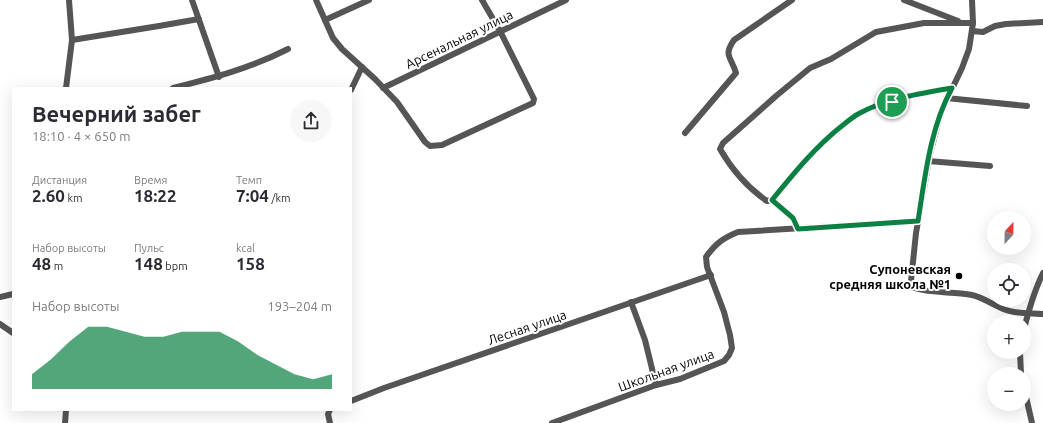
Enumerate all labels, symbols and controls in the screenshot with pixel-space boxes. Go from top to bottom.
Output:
street label: Арсенальная улица [403,7,515,71]
pin [875,85,909,119]
icon: arrive [881,91,903,113]
button: share [290,100,332,142]
text: Вечерний забег [32,101,201,126]
text: 18:10 · 4 × 650 m [32,129,131,143]
text: Дистанция [32,174,87,186]
text: Время [134,174,167,186]
text: Темп [236,174,262,186]
text: 2.60 [32,186,65,205]
text: 18:22 [134,186,177,205]
text: 7:04 [236,186,269,205]
text: km [65,192,83,204]
text: /km [269,192,291,204]
north arrow [987,211,1031,255]
map controls [987,211,1031,411]
text: Набор высоты [32,242,106,254]
text: Пульс [134,242,164,254]
text: kcal [236,242,255,254]
text: 48 [32,254,51,273]
text: 148 [134,254,163,273]
text: 158 [236,254,265,273]
text: m [51,260,63,272]
text: bpm [163,260,188,272]
place label: Супоневская средняя школа №1 [829,262,951,291]
button: locate [987,263,1031,307]
marker: Супоневская средняя школа №1 [954,271,964,281]
text: Набор высоты [32,299,119,313]
text: 193–204 m [267,299,332,313]
street label: Лесная улица [486,307,568,347]
button: + [987,315,1031,359]
street label: Школьная улица [616,346,716,394]
button: − [987,367,1031,411]

